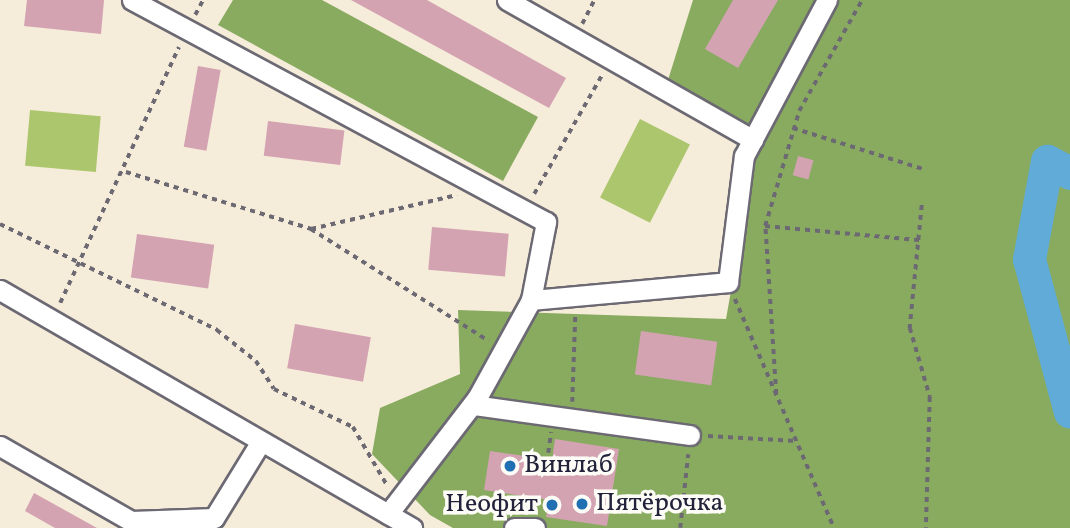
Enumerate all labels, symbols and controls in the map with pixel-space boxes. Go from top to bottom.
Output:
place label: Винлаб [524,450,613,482]
marker: Винлаб [502,458,518,474]
place label: Пятёрочка [596,488,724,520]
place label: Неофит [445,489,538,521]
marker: Пятёрочка [574,496,590,512]
marker: Неофит [544,497,560,513]

